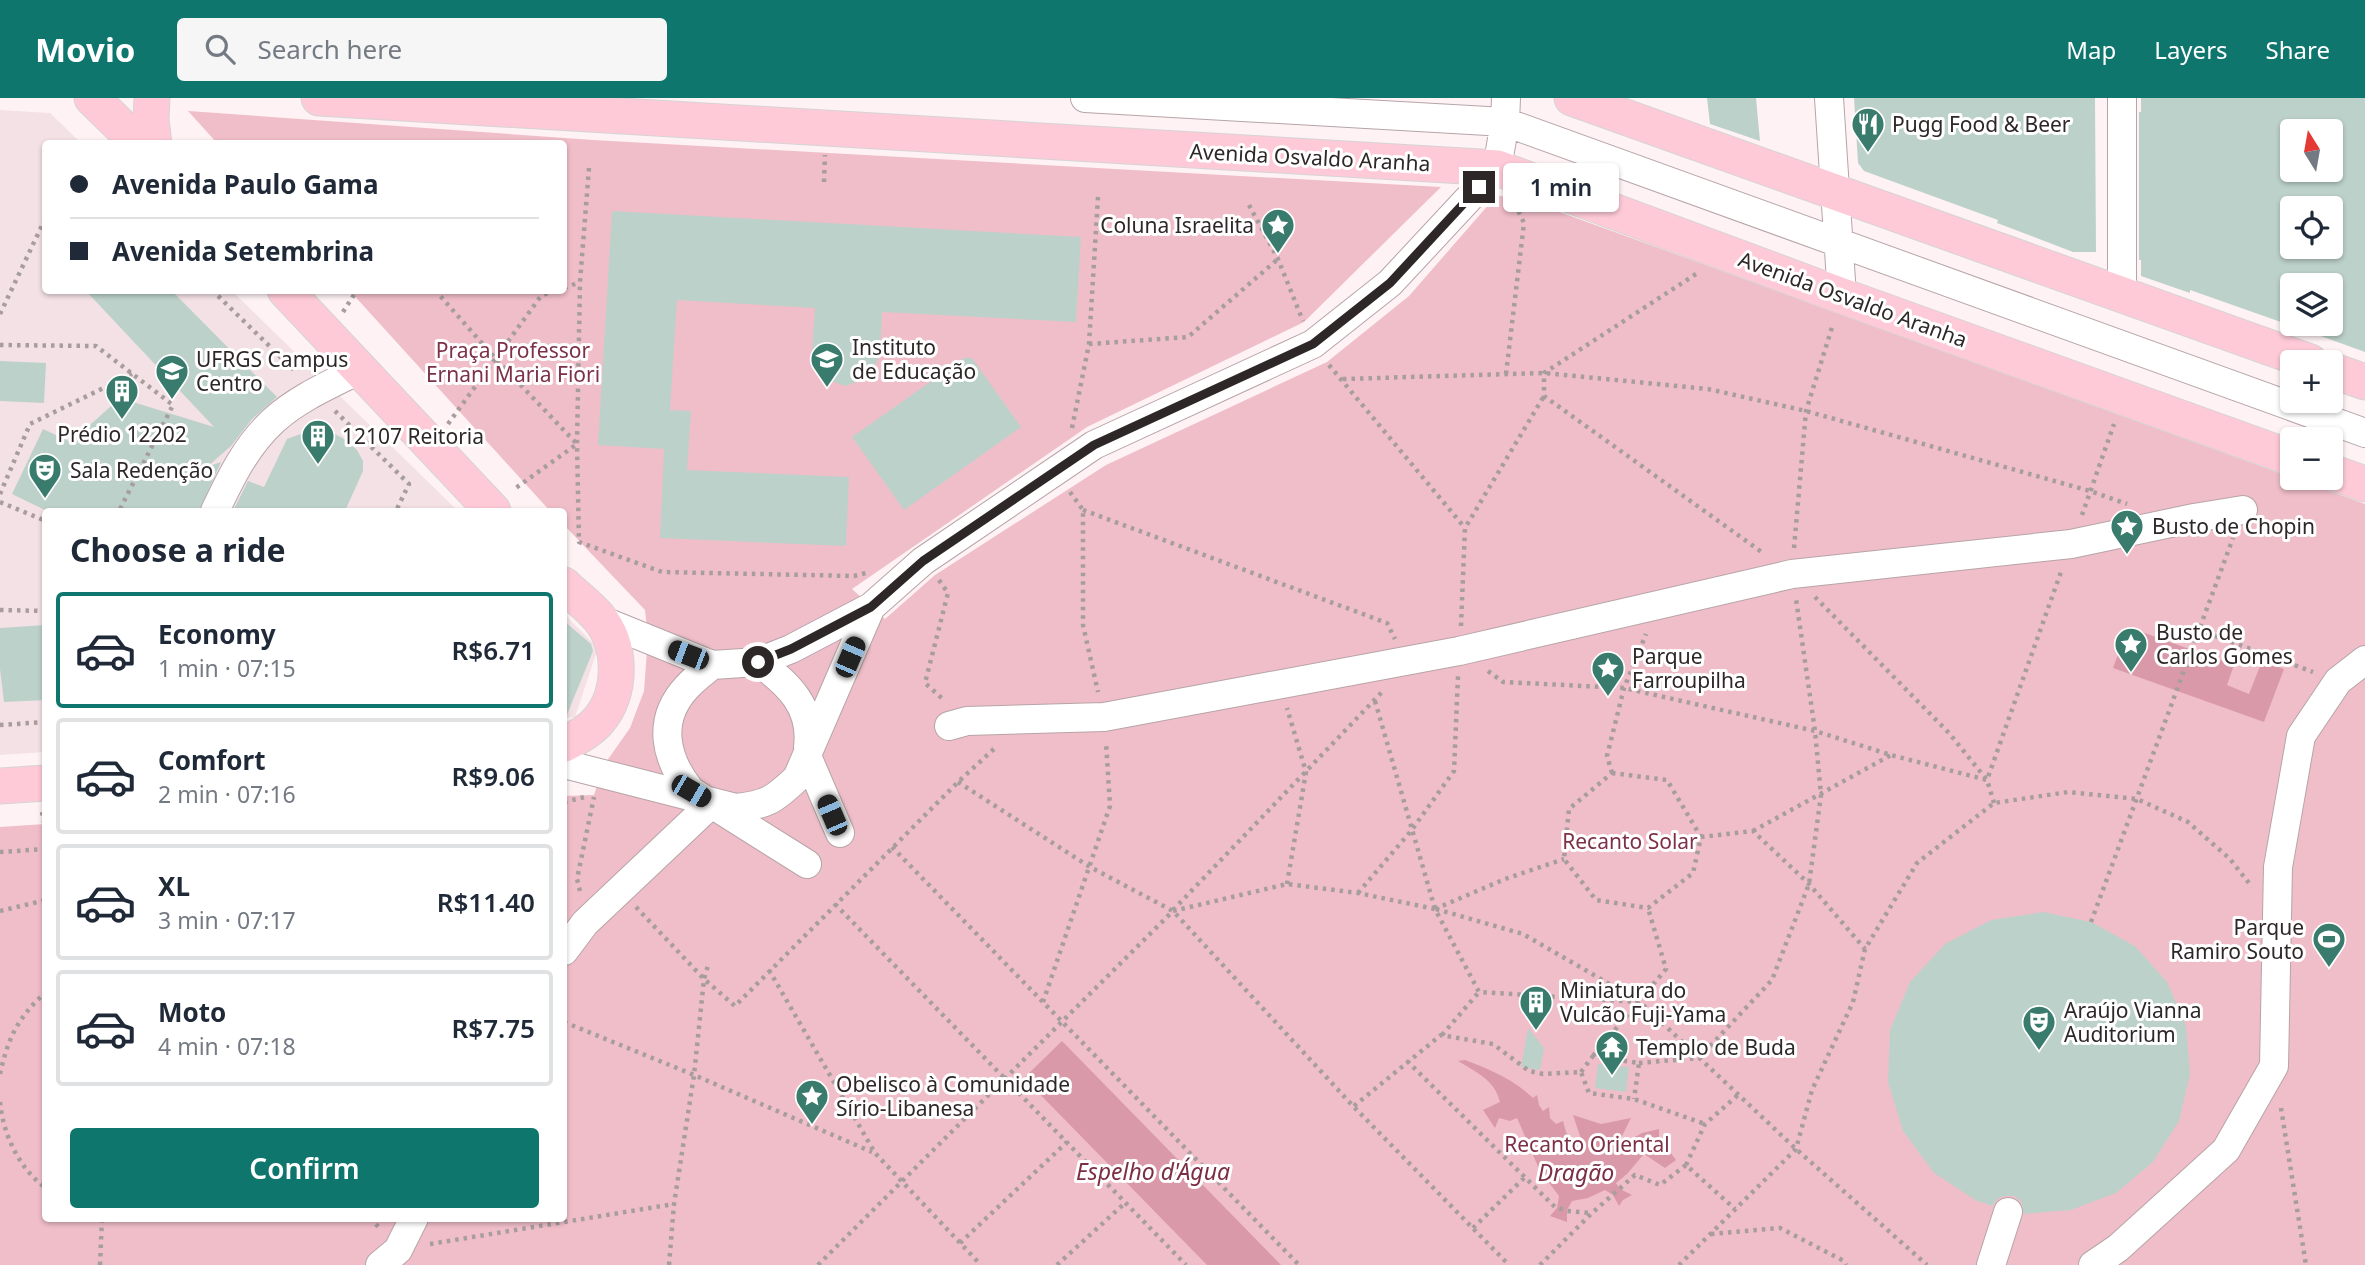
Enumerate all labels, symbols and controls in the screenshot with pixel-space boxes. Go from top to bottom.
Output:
search box [177,18,667,81]
text: Movio [35,27,135,72]
icon: search [201,30,239,68]
text: Search here [257,31,402,67]
text: Map [2066,33,2116,66]
text: Layers [2154,33,2228,66]
text: Share [2266,33,2330,66]
restaurant icon: Pugg Food & Beer [1849,105,1887,154]
place label: Pugg Food & Beer [1892,110,2071,138]
north arrow [2280,119,2343,182]
map controls [2280,119,2343,490]
street label: Avenida Osvaldo Aranha [1189,137,1431,177]
callout: 1 min [1504,162,1619,212]
text: Avenida Paulo Gama [112,166,379,202]
route end [1463,171,1495,203]
text: 1 min [1530,171,1592,203]
button: locate [2280,196,2343,259]
place icon: Coluna Israelita [1259,206,1297,255]
place label: Coluna Israelita [1100,211,1254,239]
text: Avenida Setembrina [112,233,374,269]
street label: Avenida Osvaldo Aranha [1735,245,1971,353]
button: layers [2280,273,2343,336]
place label: Instituto de Educação [852,333,976,385]
park label: Praça Professor Ernani Maria Fiori [426,336,600,388]
school or university icon: Instituto de Educação [808,340,846,389]
place label: UFRGS Campus Centro [196,345,348,397]
button: + [2280,350,2343,413]
school or university icon: UFRGS Campus Centro [153,352,191,401]
building icon: Prédio 12202 [103,372,141,421]
building icon: 12107 Reitoria [299,417,337,466]
place label: Prédio 12202 [57,420,187,448]
place label: 12107 Reitoria [342,422,484,450]
button: − [2280,427,2343,490]
theatre icon: Sala Redenção [26,451,64,500]
place label: Sala Redenção [70,456,213,484]
place icon: Busto de Chopin [2108,507,2146,556]
place label: Busto de Chopin [2152,512,2315,540]
text: Choose a ride [70,528,286,571]
text: Economy [158,616,276,652]
place label: Busto de Carlos Gomes [2156,618,2293,670]
icon: car [74,619,137,682]
place icon: Busto de Carlos Gomes [2112,625,2150,674]
text: R$6.71 [452,632,535,668]
car [833,634,868,680]
car [665,638,712,672]
place label: Parque Farroupilha [1632,642,1746,694]
route start [742,646,774,678]
place icon: Parque Farroupilha [1589,649,1627,698]
text: 1 min · 07:15 [158,652,296,684]
text: Comfort [158,742,266,778]
icon: car [74,745,137,808]
text: R$9.06 [452,758,535,794]
car [668,771,715,811]
text: 2 min · 07:16 [158,778,296,810]
car [815,792,850,838]
park label: Recanto Solar [1562,827,1698,855]
text: XL [158,868,190,904]
icon: car [74,871,137,934]
text: R$11.40 [437,884,535,920]
text: 3 min · 07:17 [158,904,296,936]
place label: Parque Ramiro Souto [2170,913,2304,965]
sports icon: Parque Ramiro Souto [2310,920,2348,969]
place label: Miniatura do Vulcão Fuji-Yama [1560,976,1726,1028]
building icon: Miniatura do Vulcão Fuji-Yama [1517,983,1555,1032]
text: Moto [158,994,226,1030]
place label: Araújo Vianna Auditorium [2064,996,2202,1048]
icon: car [74,997,137,1060]
theatre icon: Araújo Vianna Auditorium [2020,1003,2058,1052]
text: R$7.75 [452,1010,535,1046]
temple icon: Templo de Buda [1593,1028,1631,1077]
text: 4 min · 07:18 [158,1030,296,1062]
place label: Templo de Buda [1636,1033,1796,1061]
place label: Obelisco à Comunidade Sírio-Libanesa [836,1070,1070,1122]
place icon: Obelisco à Comunidade Sírio-Libanesa [793,1077,831,1126]
button: Confirm [70,1128,539,1208]
park label: Recanto Oriental [1504,1130,1670,1158]
water label: Espelho d'Água [1076,1155,1230,1187]
water label: Dragão [1538,1156,1614,1188]

